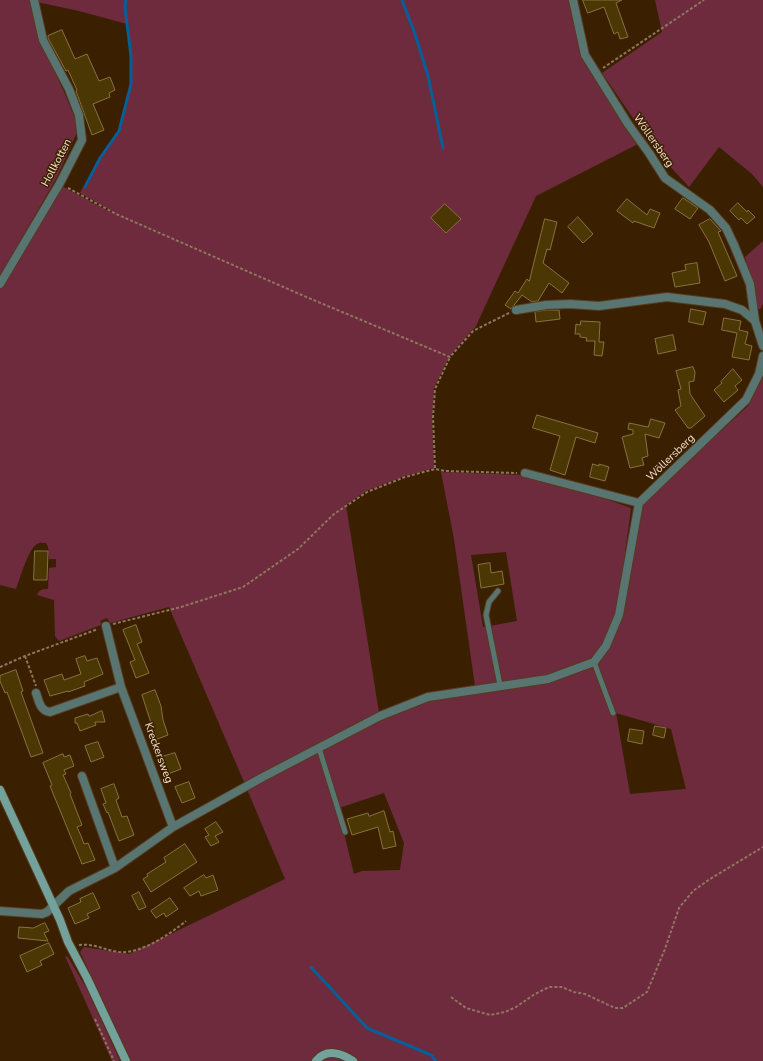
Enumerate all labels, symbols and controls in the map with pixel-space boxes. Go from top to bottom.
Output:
street label: Wöllersberg [630,112,676,170]
street label: Hollkotten [39,137,75,189]
street label: Wöllersberg [644,432,698,484]
street label: Kreckersweg [141,721,175,785]

